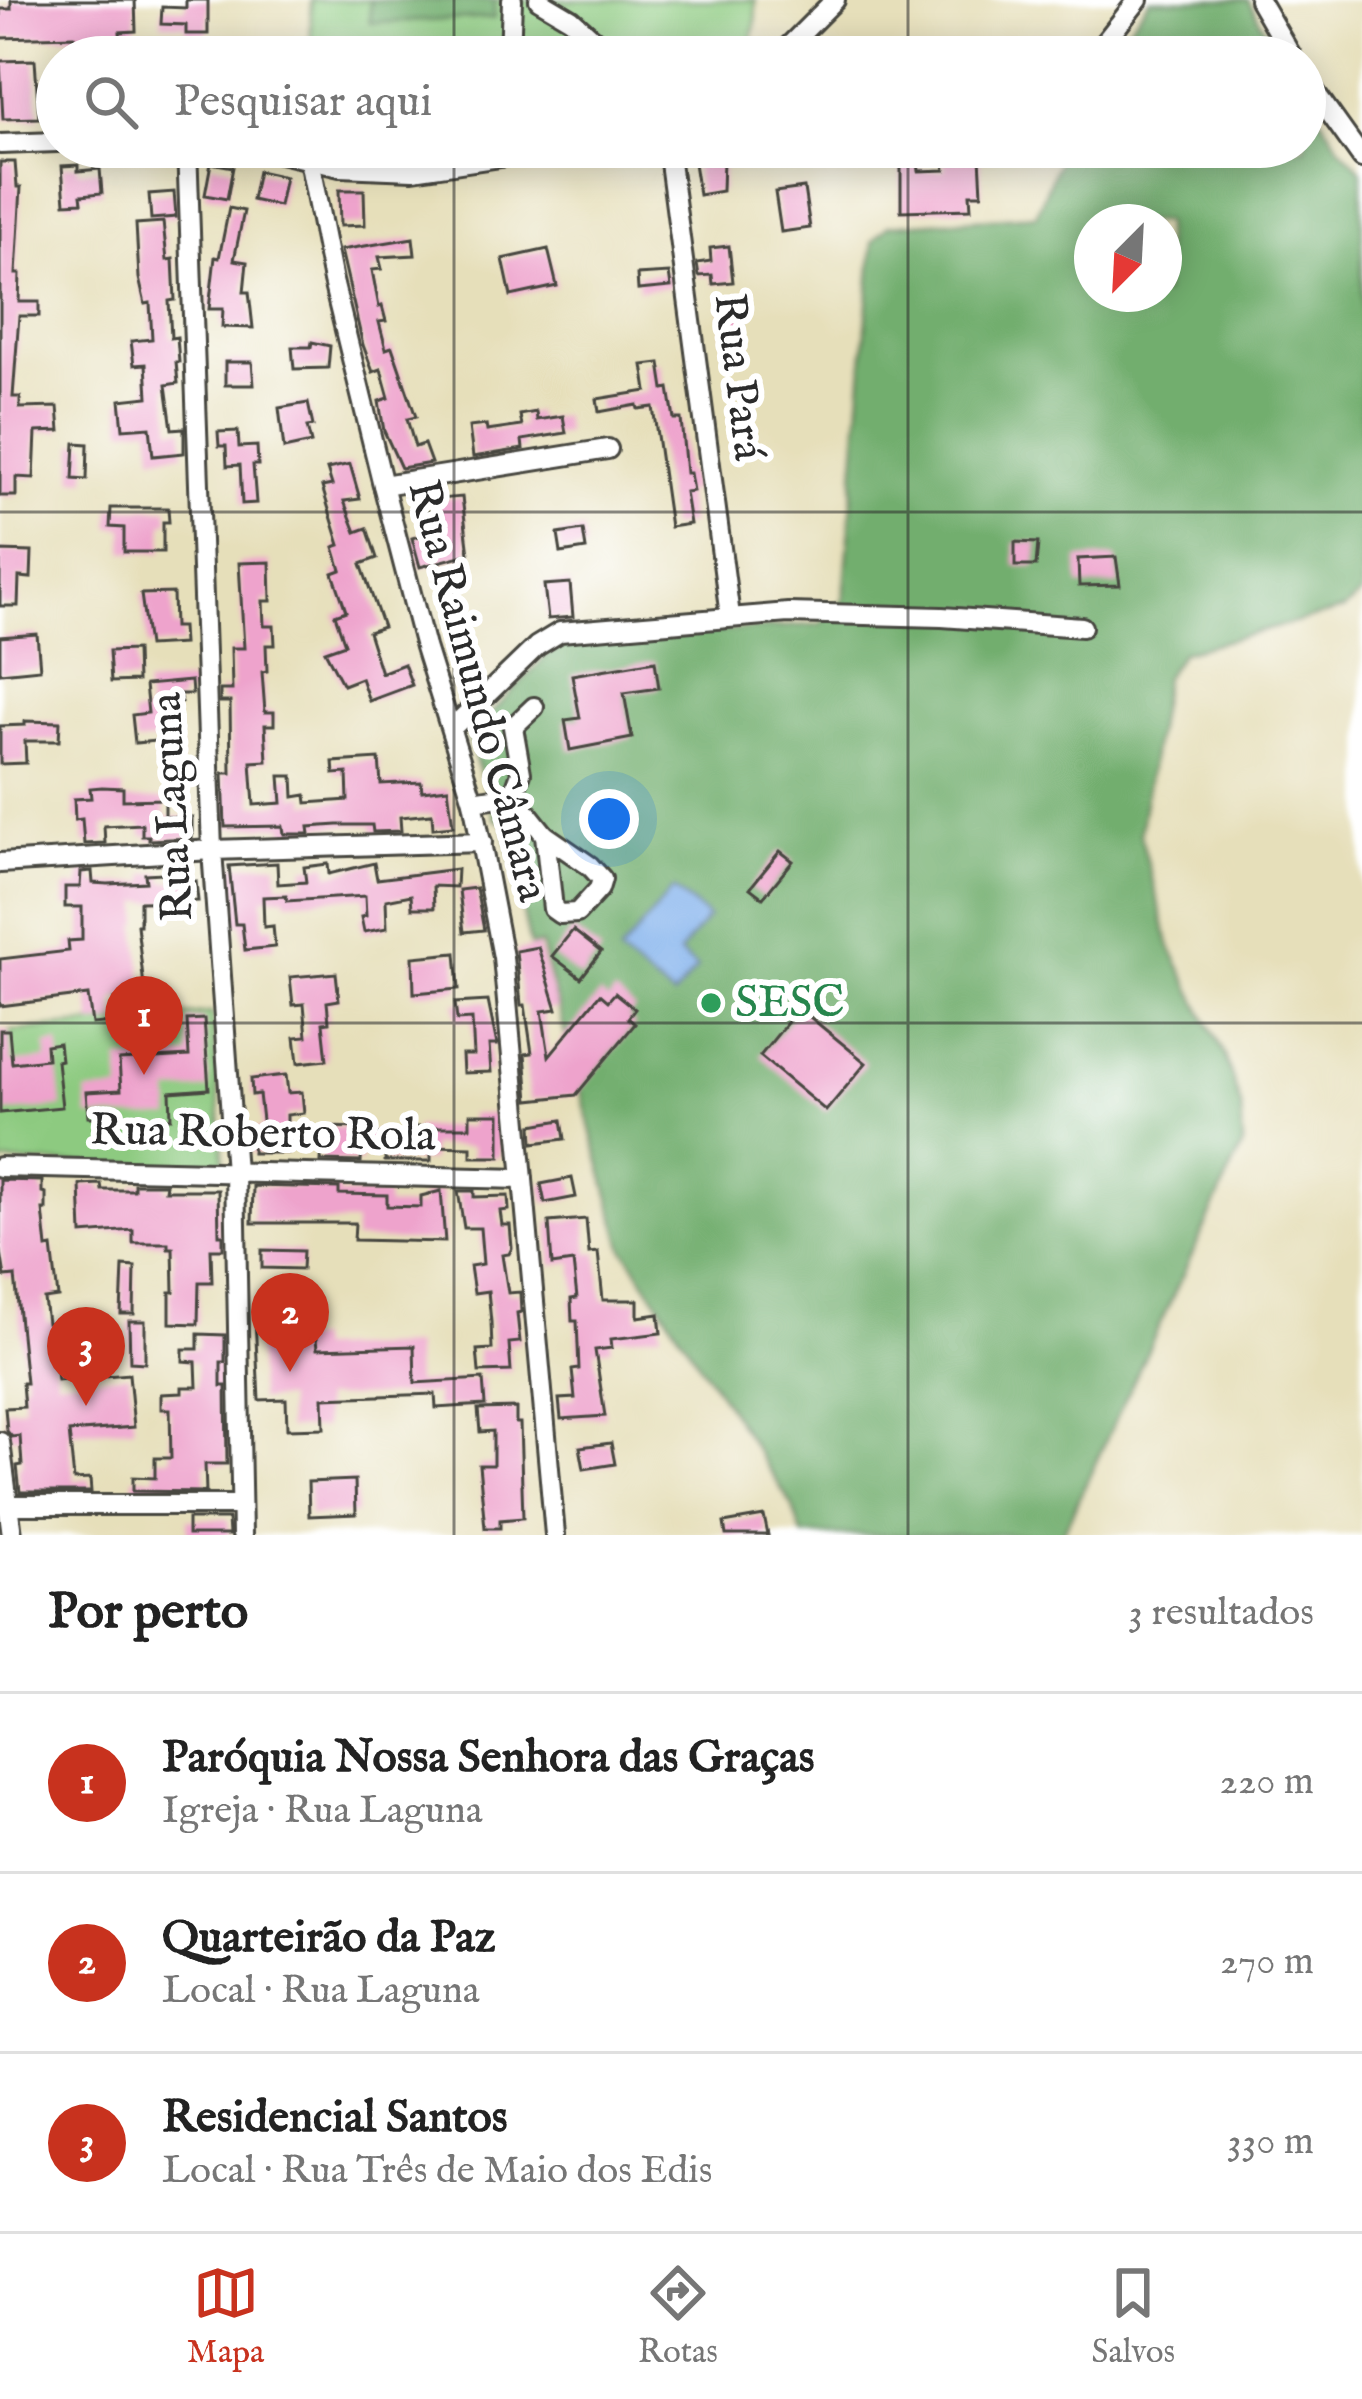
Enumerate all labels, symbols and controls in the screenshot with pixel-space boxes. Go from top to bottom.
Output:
search box [36,36,1326,168]
icon: search [78,69,144,135]
text: Pesquisar aqui [174,74,432,131]
north arrow [1074,204,1182,312]
street label: Rua Pará [699,290,777,464]
street label: Rua Raimundo Câmara [393,474,561,908]
street label: Rua Laguna [139,691,207,923]
your location [579,789,639,849]
place label: SESC [735,975,845,1032]
pin: 1 [105,976,183,1075]
marker: SESC [698,990,724,1016]
street label: Rua Roberto Rola [90,1102,437,1166]
pin: 2 [251,1273,329,1372]
pin: 3 [47,1307,125,1406]
text: Por perto [48,1581,248,1646]
text: 3 resultados [1128,1589,1314,1638]
text: Paróquia Nossa Senhora das Graças [162,1730,814,1787]
text: 1 [80,1758,94,1807]
text: 220 m [1220,1758,1314,1807]
text: Igreja · Rua Laguna [162,1787,483,1836]
text: Quarteirão da Paz [162,1910,496,1967]
text: 2 [78,1938,96,1987]
text: 270 m [1220,1938,1314,1987]
text: Local · Rua Laguna [162,1967,480,2016]
text: Residencial Santos [162,2090,508,2147]
text: 3 [80,2118,94,2167]
text: 330 m [1227,2118,1314,2167]
text: Local · Rua Três de Maio dos Edis [162,2147,712,2196]
tab: Mapa [187,2260,264,2374]
tab: Rotas [638,2260,718,2374]
tab: Salvos [1092,2260,1175,2374]

